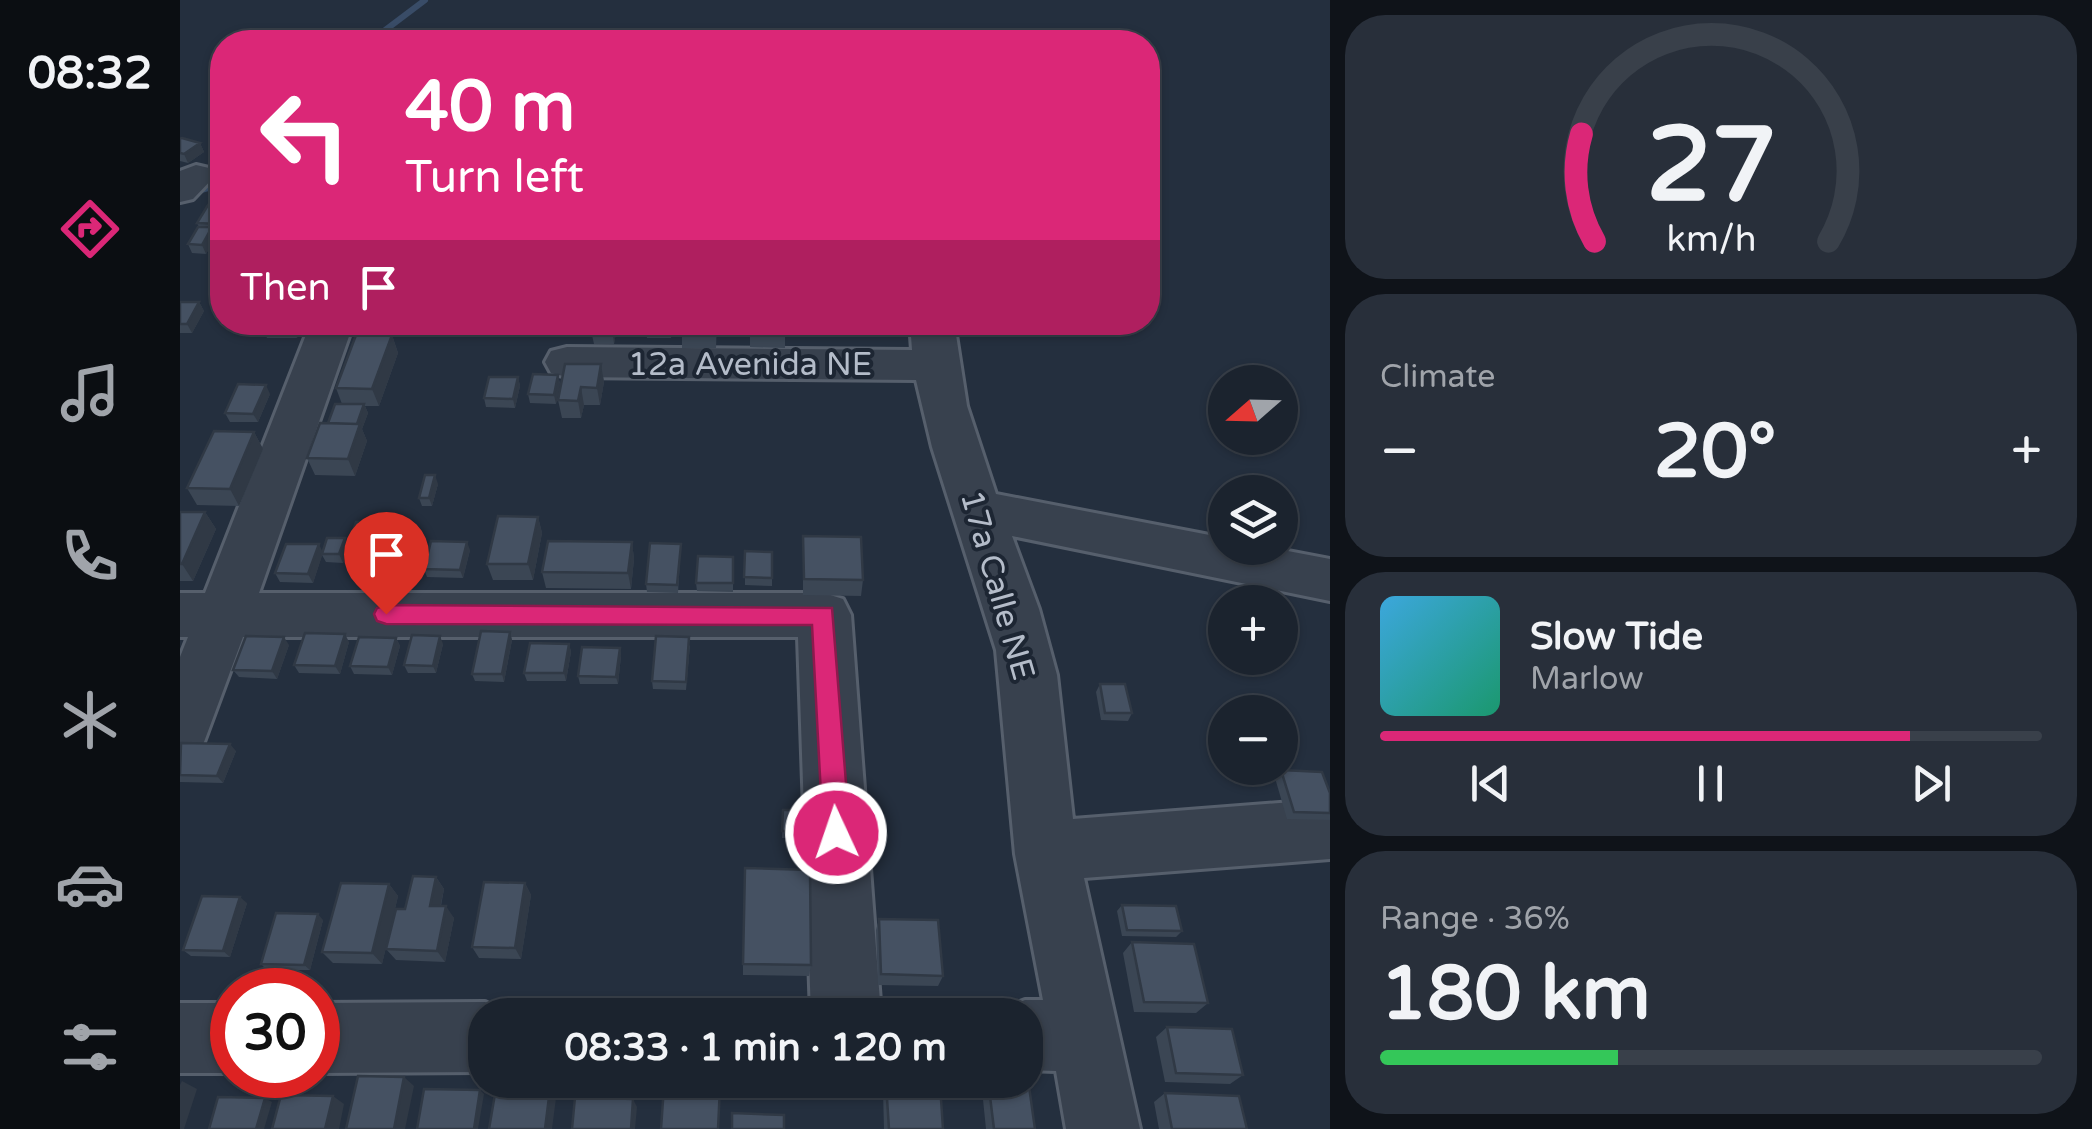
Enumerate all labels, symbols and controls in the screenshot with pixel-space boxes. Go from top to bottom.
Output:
text: 08:32 [28,47,152,101]
text: 40 m [405,66,575,150]
icon: left [240,70,370,200]
text: 27 [1646,104,1776,229]
text: Turn left [405,151,584,205]
icon: directions [55,194,125,264]
text: km/h [1666,218,1756,261]
icon: arrive [351,260,406,315]
text: Then [240,265,331,311]
street label: 12a Avenida NE [628,346,872,384]
icon: music [55,358,125,428]
text: Climate [1380,358,1495,396]
north arrow [1208,365,1298,455]
map controls [1208,365,1298,785]
text: 20° [1654,407,1776,497]
text: − [1380,419,1419,485]
text: + [2011,419,2042,485]
button: layers [1208,475,1298,565]
street label: 17a Calle NE [952,486,1042,684]
pin [344,512,429,615]
icon: phone [55,521,125,591]
icon: arrive [359,527,414,582]
button: + [1208,585,1298,675]
text: Slow Tide [1530,614,1703,660]
text: Marlow [1530,660,1644,698]
icon: climate [55,685,125,755]
button: − [1208,695,1298,785]
icon: previous [1463,756,1518,811]
icon: pause [1683,756,1738,811]
icon: next [1904,756,1959,811]
position arrow [784,781,888,885]
icon: car [55,849,125,919]
text: Range · 36% [1380,900,1570,938]
text: 180 km [1380,949,1651,1039]
speed limit sign: 30 [210,968,340,1098]
icon: filters [55,1012,125,1082]
text: 08:33 · 1 min · 120 m [564,1025,947,1071]

